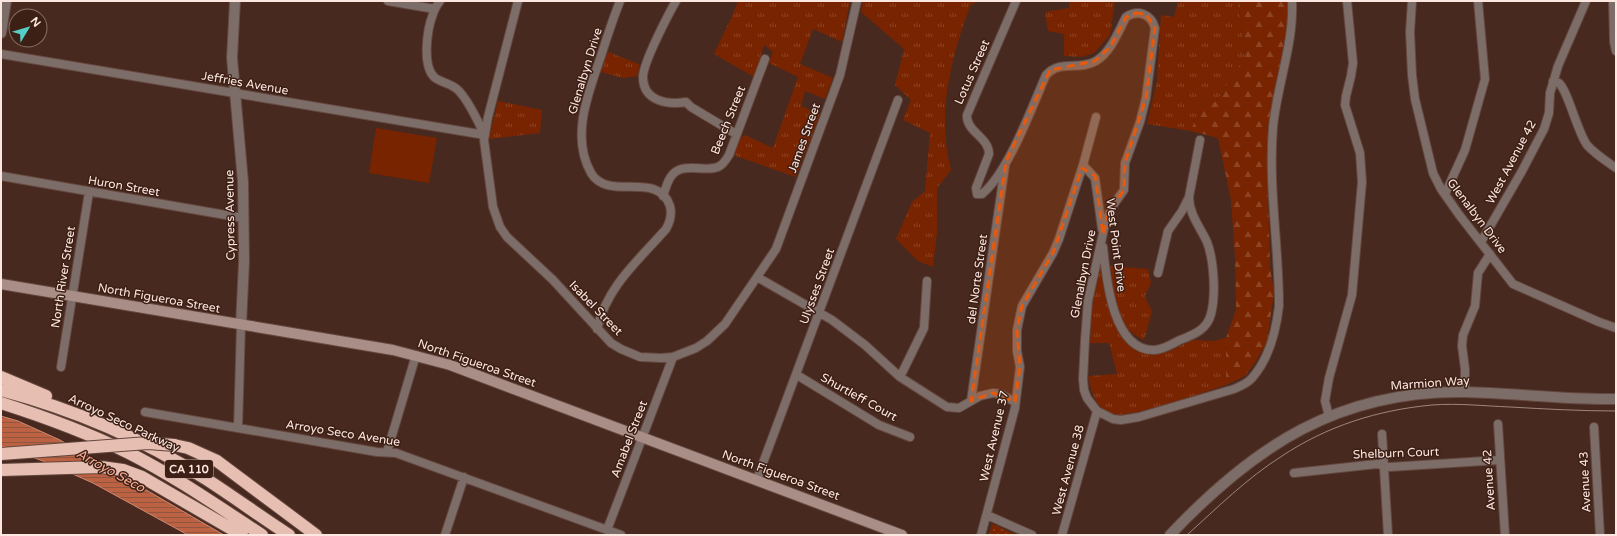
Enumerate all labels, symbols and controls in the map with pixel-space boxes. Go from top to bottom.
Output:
north arrow [8,8,48,48]
text: N [28,15,43,30]
street label: Glenalbyn Drive [565,26,605,116]
street label: Lotus Street [952,37,993,106]
street label: Jeffries Avenue [201,68,290,98]
street label: Beech Street [708,83,748,156]
street label: James Street [785,101,823,175]
street label: West Avenue 42 [1483,118,1539,206]
street label: Cypress Avenue [222,169,238,260]
street label: Huron Street [87,173,161,199]
street label: Glenalbyn Drive [1444,176,1510,256]
street label: West Point Drive [1103,197,1129,293]
street label: North River Street [48,225,78,329]
street label: Glenalbyn Drive [1068,228,1098,319]
street label: del Norte Street [964,233,990,325]
street label: Ulysses Street [797,246,837,326]
street label: Isabel Street [566,278,626,339]
street label: North Figueroa Street [97,280,222,316]
street label: North Figueroa Street [416,336,538,390]
street label: Shurtleff Court [818,370,900,424]
street label: Marmion Way [1390,373,1471,393]
street label: West Avenue 37 [977,389,1011,483]
street label: Arroyo Seco Parkway [66,391,182,455]
street label: Amabel Street [608,398,650,480]
street label: Arroyo Seco Avenue [285,417,401,449]
street label: West Avenue 38 [1049,423,1087,517]
street label: Shelburn Court [1353,444,1440,462]
water label: Arroyo Seco [74,446,148,497]
street label: North Figueroa Street [720,447,842,503]
street label: Avenue 42 [1480,449,1498,511]
street label: Avenue 43 [1576,451,1594,513]
road number: CA 110 [165,460,213,478]

